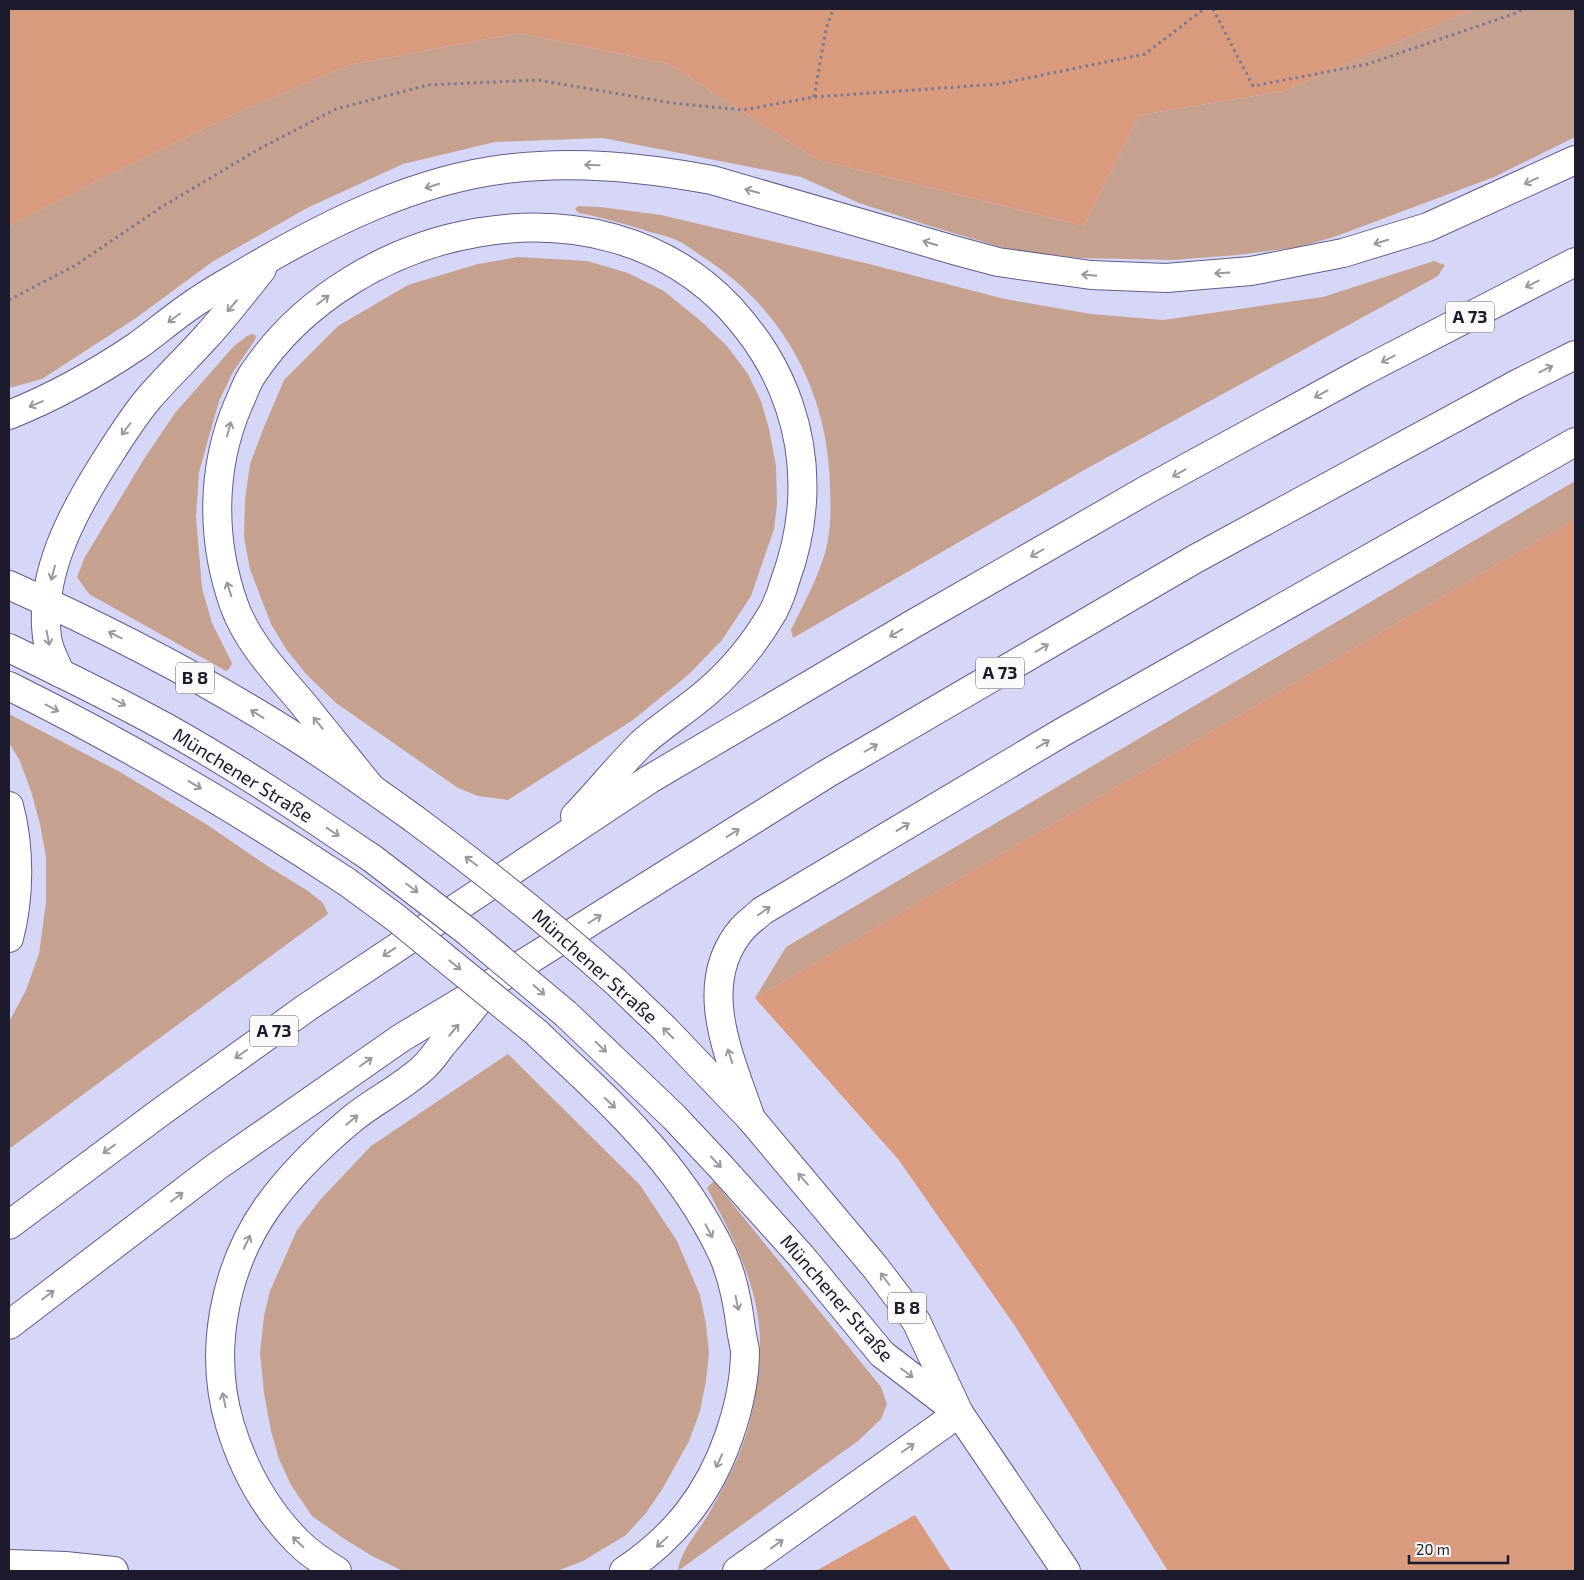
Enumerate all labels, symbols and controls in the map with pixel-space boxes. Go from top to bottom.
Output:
one-way arrow [585,160,601,170]
one-way arrow [1524,177,1539,186]
one-way arrow [424,181,440,191]
one-way arrow [745,186,761,196]
one-way arrow [1373,237,1389,247]
one-way arrow [922,238,938,248]
one-way arrow [1214,269,1230,278]
one-way arrow [1081,270,1097,279]
one-way arrow [1525,280,1540,289]
one-way arrow [316,295,330,305]
one-way arrow [226,299,238,312]
road number: A 73 [1446,302,1494,332]
one-way arrow [167,313,181,323]
one-way arrow [1380,354,1395,364]
one-way arrow [1538,364,1553,373]
one-way arrow [1315,390,1329,400]
one-way arrow [29,399,44,409]
one-way arrow [225,421,235,437]
one-way arrow [121,422,131,436]
one-way arrow [1172,468,1186,478]
one-way arrow [1031,548,1045,558]
one-way arrow [48,564,57,580]
one-way arrow [224,581,234,597]
one-way arrow [44,629,54,645]
one-way arrow [890,629,904,639]
one-way arrow [108,630,123,639]
one-way arrow [1034,643,1048,653]
road number: A 73 [976,658,1024,688]
road number: B 8 [176,662,214,694]
one-way arrow [111,698,126,708]
one-way arrow [44,704,59,713]
one-way arrow [250,708,264,718]
one-way arrow [313,717,324,730]
street label: Münchener Straße [169,722,317,827]
one-way arrow [1035,738,1049,748]
one-way arrow [863,742,878,752]
one-way arrow [187,781,202,791]
one-way arrow [896,821,910,831]
one-way arrow [326,826,340,837]
one-way arrow [725,828,739,838]
one-way arrow [465,856,478,867]
one-way arrow [405,883,419,893]
street label: Münchener Straße [528,903,663,1028]
one-way arrow [757,906,771,916]
one-way arrow [588,914,602,924]
one-way arrow [383,947,397,957]
one-way arrow [448,960,461,971]
one-way arrow [532,985,545,996]
road number: A 73 [250,1016,298,1046]
one-way arrow [448,1024,460,1037]
one-way arrow [662,1027,675,1039]
one-way arrow [595,1041,608,1053]
one-way arrow [724,1048,734,1064]
one-way arrow [234,1049,248,1059]
one-way arrow [359,1057,373,1067]
one-way arrow [603,1097,616,1109]
one-way arrow [346,1114,359,1125]
one-way arrow [102,1144,116,1154]
one-way arrow [710,1156,722,1168]
one-way arrow [797,1173,808,1186]
one-way arrow [170,1192,184,1202]
one-way arrow [704,1223,714,1238]
street label: Münchener Straße [776,1230,899,1366]
one-way arrow [243,1235,253,1250]
one-way arrow [880,1272,890,1286]
one-way arrow [41,1290,54,1301]
road number: B 8 [888,1292,926,1324]
one-way arrow [733,1294,742,1310]
one-way arrow [900,1368,914,1378]
one-way arrow [219,1392,228,1408]
one-way arrow [901,1443,915,1453]
one-way arrow [714,1453,723,1468]
scale bar [1409,1532,1508,1564]
one-way arrow [292,1536,305,1548]
one-way arrow [656,1536,669,1548]
one-way arrow [770,1539,784,1549]
text: 20 m [1416,1540,1450,1558]

